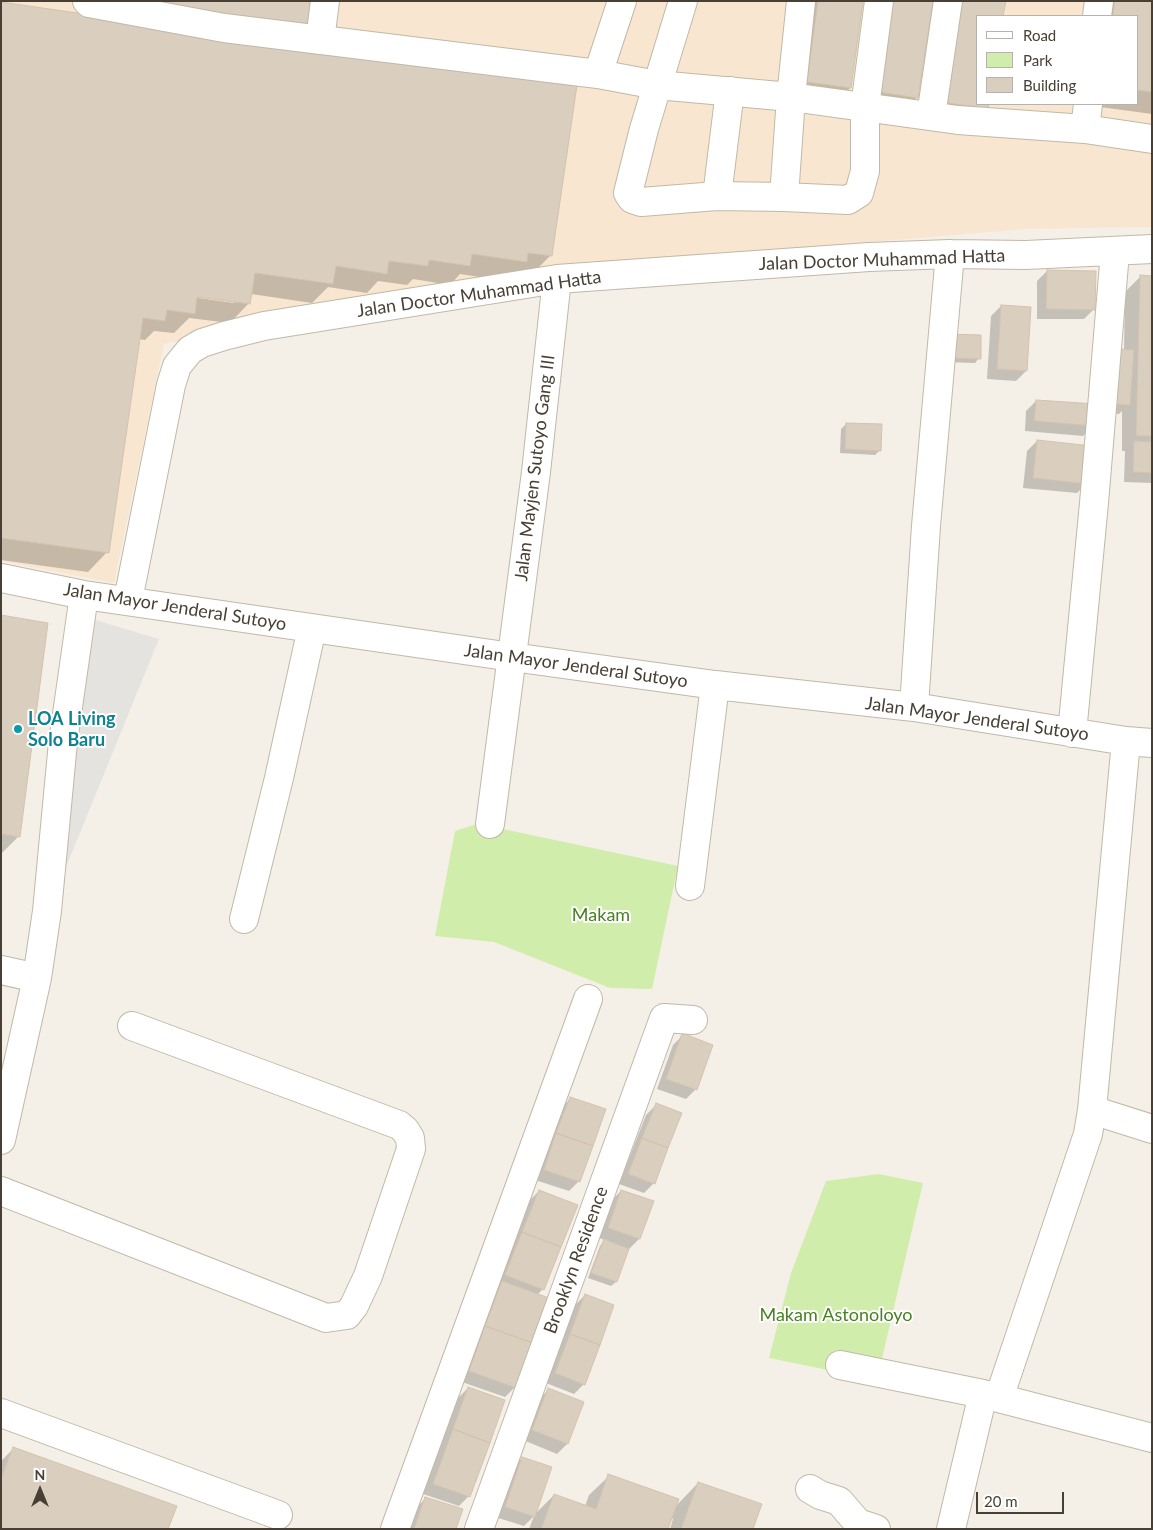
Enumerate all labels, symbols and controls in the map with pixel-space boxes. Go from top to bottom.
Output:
legend [976,15,1138,105]
text: Road [1023,26,1056,44]
text: Park [1023,51,1052,69]
text: Building [1023,76,1076,94]
street label: Jalan Doctor Muhammad Hatta [758,245,1006,275]
street label: Jalan Doctor Muhammad Hatta [355,266,603,322]
street label: Jalan Mayjen Sutoyo Gang III [510,354,560,582]
street label: Jalan Mayor Jenderal Sutoyo [62,579,288,635]
street label: Jalan Mayor Jenderal Sutoyo [463,640,689,692]
street label: Jalan Mayor Jenderal Sutoyo [864,693,1090,745]
place label: LOA Living Solo Baru [28,708,116,751]
marker: LOA Living Solo Baru [12,723,24,735]
park label: Makam [572,904,630,926]
street label: Brooklyn Residence [539,1183,613,1337]
park label: Makam Astonoloyo [759,1304,913,1326]
north arrow [15,1465,65,1515]
text: N [35,1466,45,1483]
scale bar [978,1482,1066,1514]
text: 20 m [984,1492,1018,1510]

